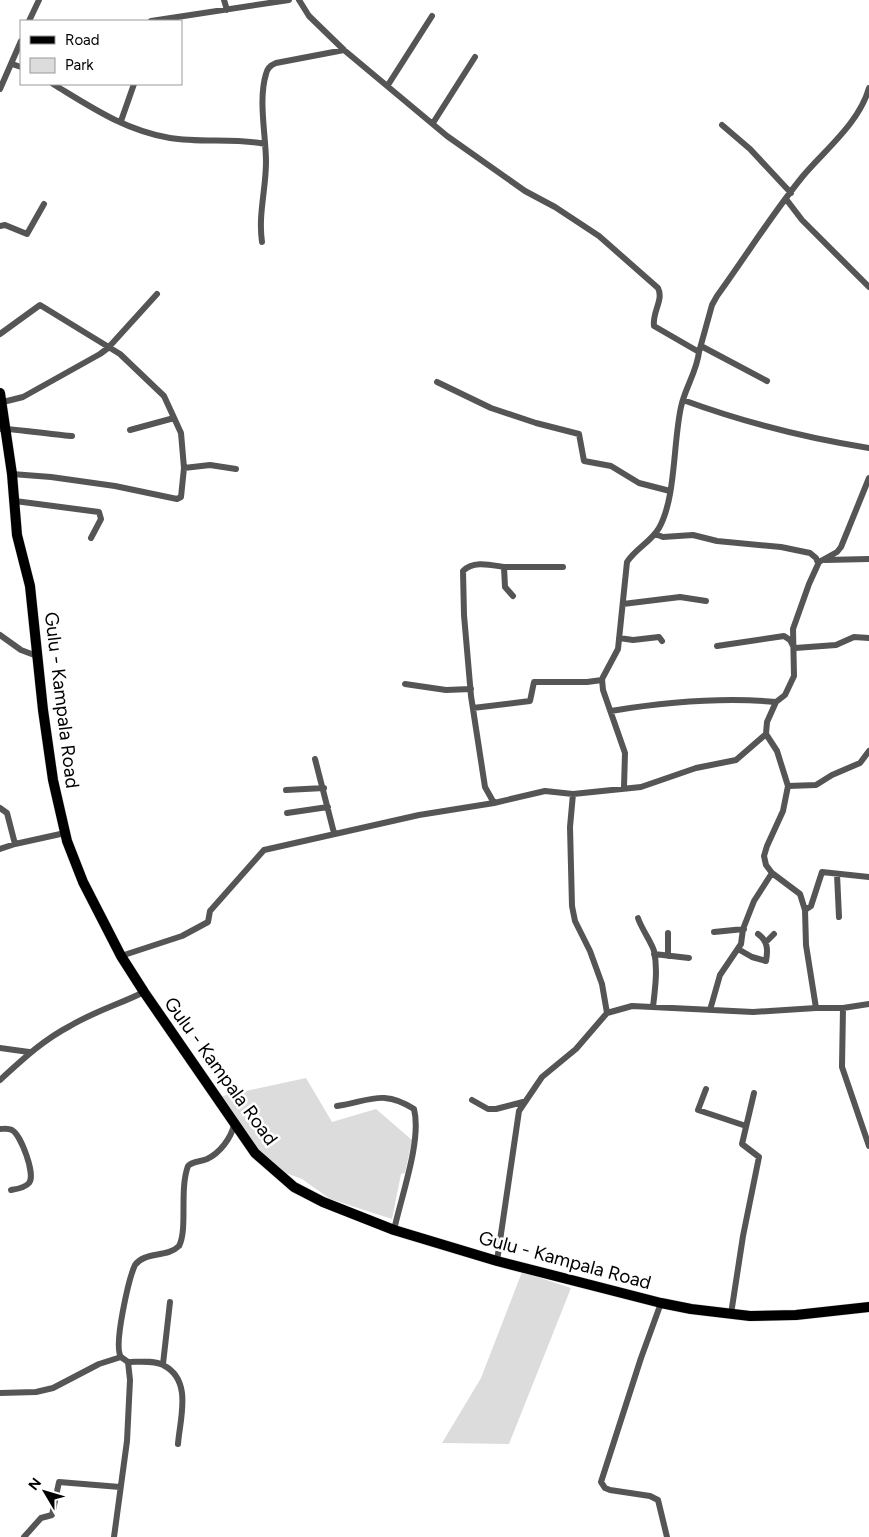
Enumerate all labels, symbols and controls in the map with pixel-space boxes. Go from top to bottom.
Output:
legend [20,20,182,85]
text: Road [65,31,100,49]
text: Park [65,56,94,74]
street label: Gulu - Kampala Road [40,610,84,790]
street label: Gulu - Kampala Road [159,992,283,1150]
street label: Gulu - Kampala Road [476,1226,654,1294]
north arrow [20,1467,70,1517]
text: N [25,1475,45,1494]

